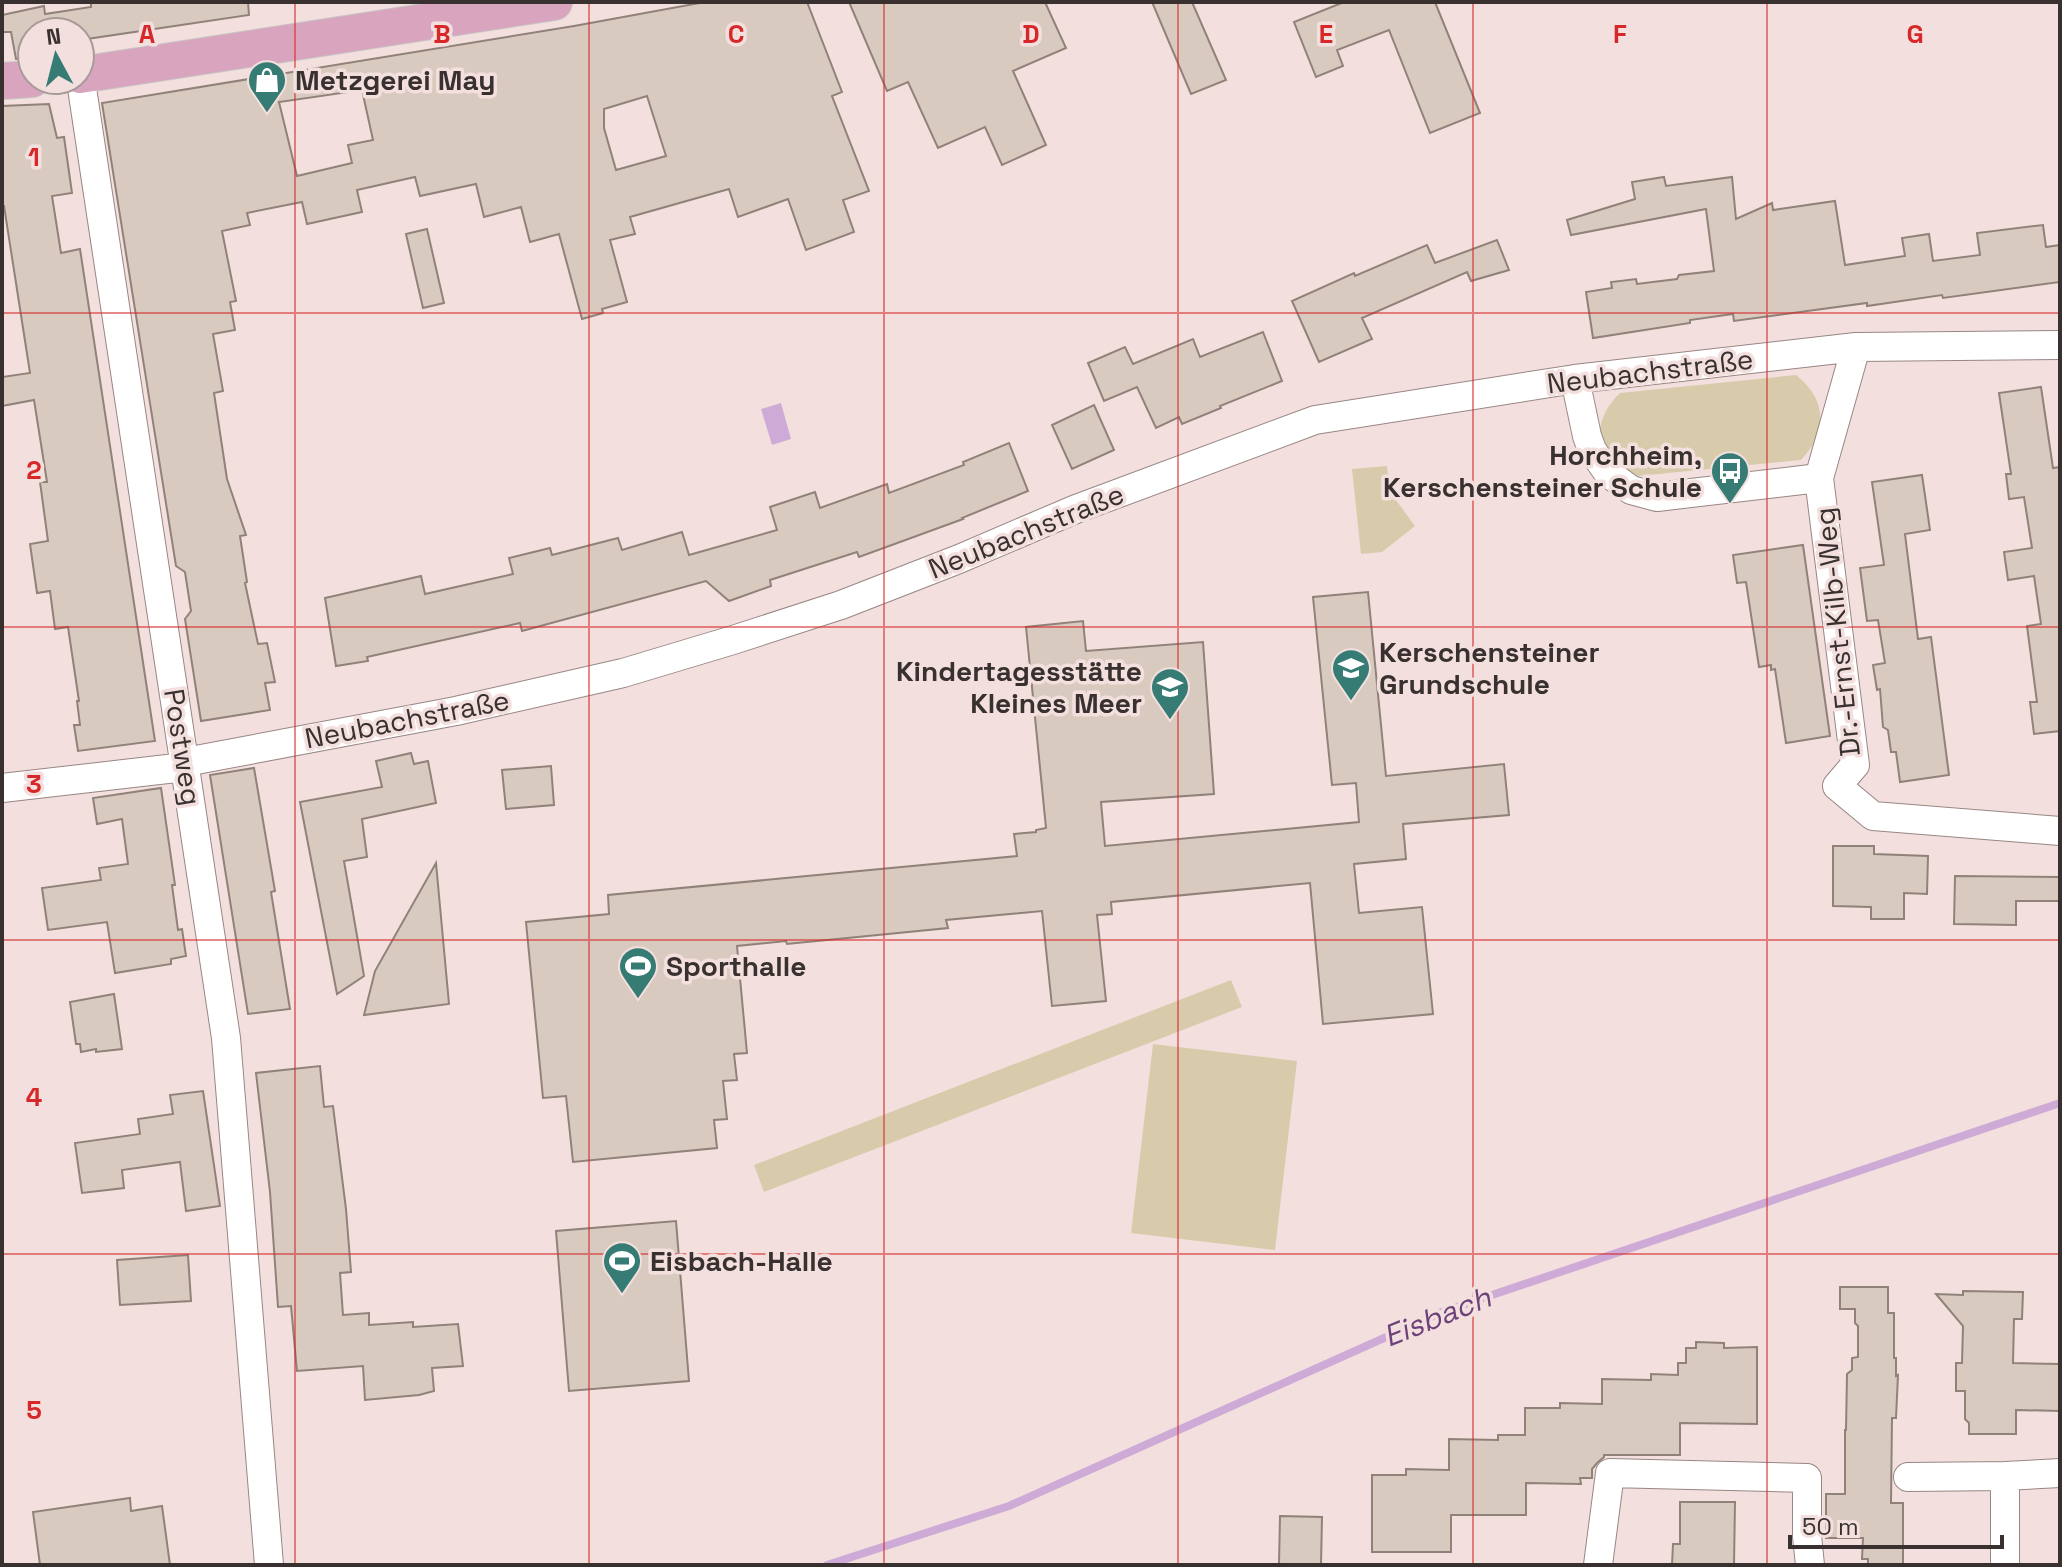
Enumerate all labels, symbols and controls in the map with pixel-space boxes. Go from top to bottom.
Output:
north arrow [16,16,96,96]
text: A [139,17,156,51]
text: B [433,17,451,51]
text: C [728,17,744,51]
text: D [1022,17,1040,51]
text: E [1319,17,1333,51]
text: F [1613,17,1627,51]
text: G [1906,17,1924,51]
text: N [45,21,63,51]
shop icon: Metzgerei May [246,59,288,114]
place label: Metzgerei May [295,62,496,98]
text: 1 [28,140,40,174]
street label: Neubachstraße [1545,340,1755,402]
place label: Horchheim, Kerschensteiner Schule [1383,437,1702,505]
bus stop icon: Horchheim, Kerschensteiner Schule [1709,450,1751,505]
text: 2 [26,453,42,487]
street label: Neubachstraße [923,475,1129,587]
street label: Dr.-Ernst-Kilb-Weg [1806,506,1868,758]
place label: Kerschensteiner Grundschule [1379,634,1600,702]
school or university icon: Kerschensteiner Grundschule [1330,647,1372,702]
place label: Kindertagesstätte Kleines Meer [896,653,1142,721]
school or university icon: Kindertagesstätte Kleines Meer [1149,666,1191,721]
street label: Neubachstraße [302,682,512,756]
street label: Postweg [156,686,210,808]
text: 3 [26,767,42,801]
sports icon: Sporthalle [617,945,659,1000]
place label: Sporthalle [666,948,806,984]
text: 4 [26,1080,42,1114]
sports icon: Eisbach-Halle [601,1240,643,1295]
place label: Eisbach-Halle [650,1243,833,1279]
water label: Eisbach [1377,1277,1497,1356]
text: 5 [26,1393,42,1427]
scale bar [1790,1499,2002,1549]
text: 50 m [1802,1511,1859,1542]

